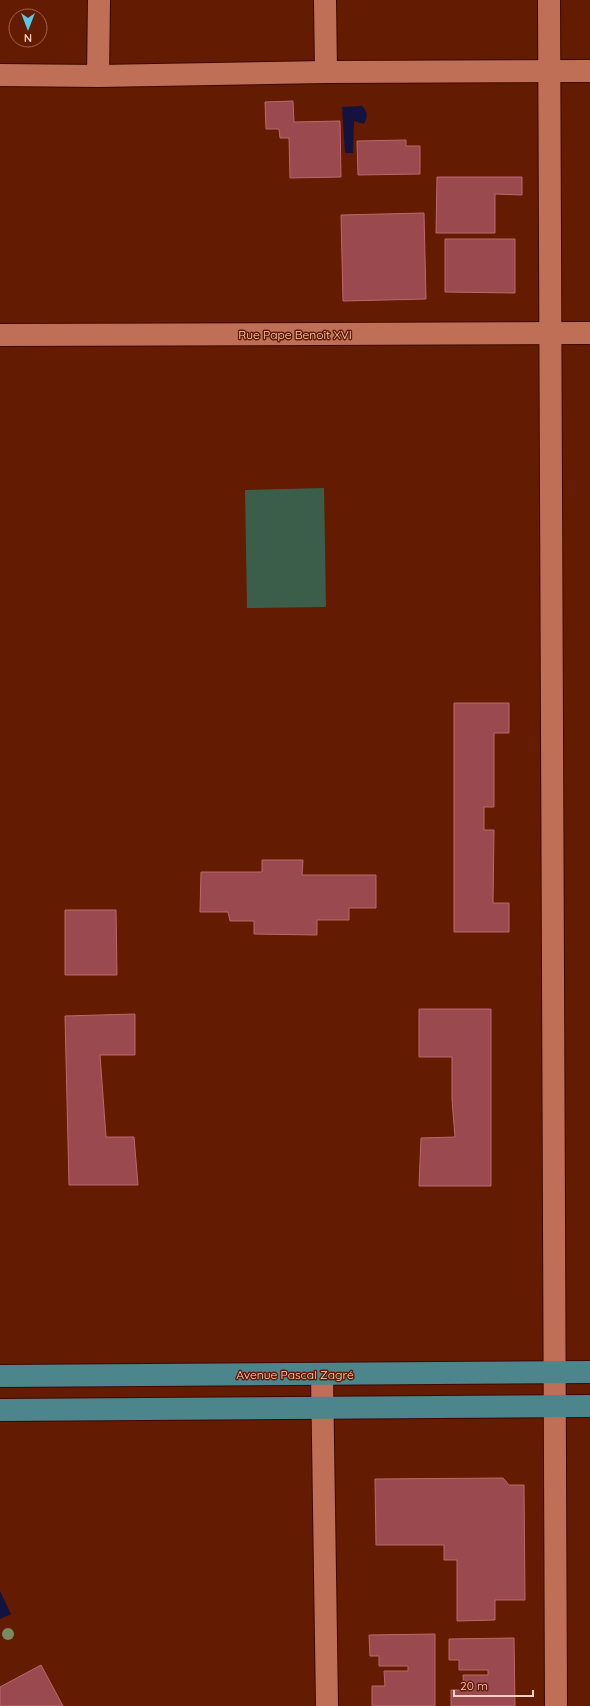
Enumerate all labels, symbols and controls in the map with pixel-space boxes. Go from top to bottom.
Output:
north arrow [8,8,48,48]
text: N [24,31,32,45]
street label: Rue Pape Benoît XVI [238,327,352,342]
street label: Avenue Pascal Zagré [236,1367,354,1382]
scale bar [454,1672,533,1698]
text: 20 m [460,1678,488,1693]

